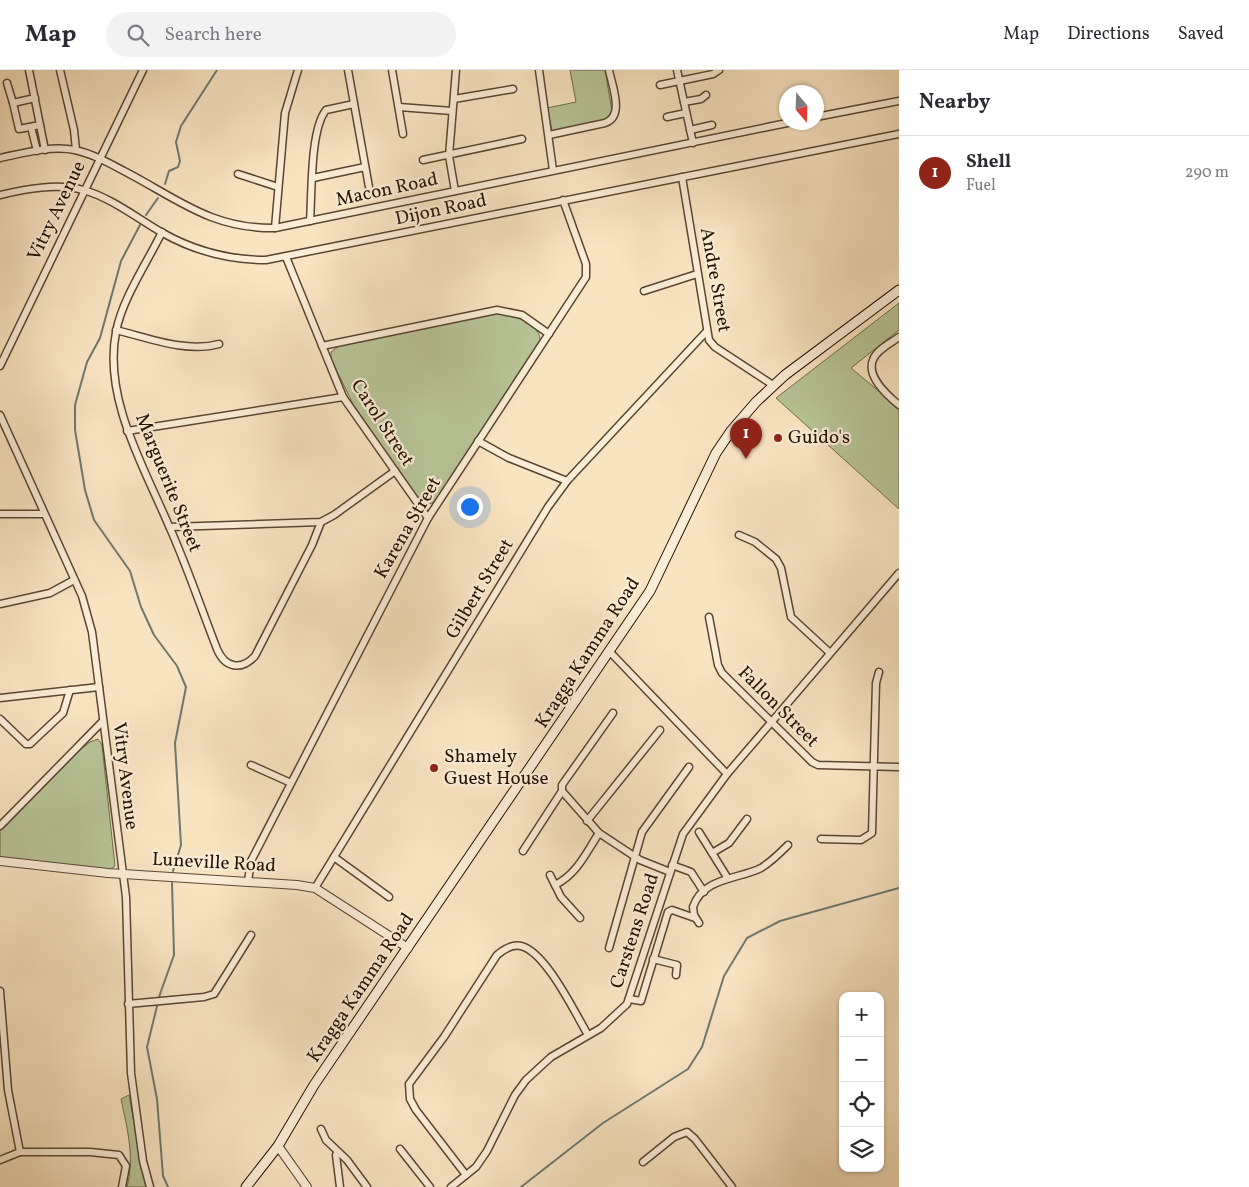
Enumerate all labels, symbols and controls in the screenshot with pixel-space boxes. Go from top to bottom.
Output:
search box [106,12,456,57]
text: Map [25,18,76,52]
icon: search [124,21,152,49]
text: Search here [164,22,262,48]
text: Map [1003,22,1039,47]
text: Directions [1067,22,1150,47]
text: Saved [1178,22,1224,47]
north arrow [779,85,824,130]
text: Nearby [919,88,990,117]
text: Shell [966,149,1011,175]
street label: Vitry Avenue [22,157,92,265]
text: 1 [932,162,938,184]
text: 290 m [1185,162,1229,184]
street label: Macon Road [334,166,440,214]
text: Fuel [966,175,996,197]
street label: Dijon Road [393,188,489,232]
street label: Andre Street [693,226,737,335]
street label: Carol Street [344,374,420,472]
street label: Marguerite Street [128,410,208,556]
pin: 1 [730,418,762,459]
place label: Guido's [788,425,850,451]
marker: Guido's [772,432,784,444]
street label: Karena Street [368,472,448,584]
your location [457,494,483,520]
street label: Gilbert Street [440,534,520,644]
street label: Kragga Kamma Road [529,572,647,734]
street label: Fallon Street [731,660,825,754]
street label: Vitry Avenue [106,721,144,831]
place label: Shamely Guest House [444,744,548,792]
marker: Shamely Guest House [428,762,440,774]
street label: Luneville Road [151,847,277,879]
street label: Carstens Road [604,870,666,992]
street label: Kragga Kamma Road [301,908,421,1068]
map controls [839,992,884,1172]
button: + [839,992,884,1037]
button: − [839,1037,884,1082]
button: locate [839,1082,884,1127]
button: layers [839,1127,884,1172]

